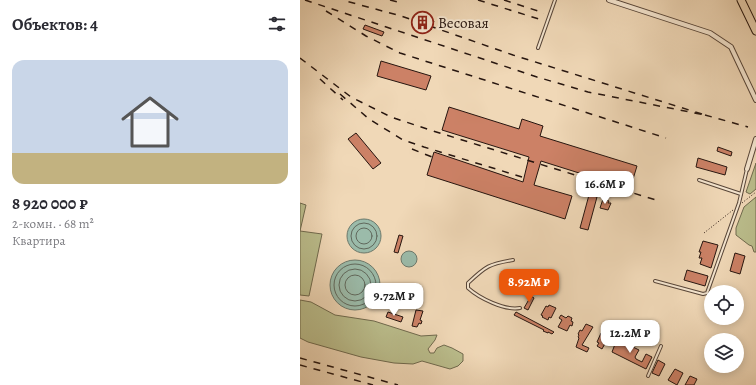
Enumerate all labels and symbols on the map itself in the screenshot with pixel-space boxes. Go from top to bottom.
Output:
building icon: Весовая [410,10,436,36]
place label: Весовая [438,13,489,33]
pin: 16.6M ₽ [568,171,642,205]
pin: 8.92M ₽ [492,269,566,303]
pin: 9.72M ₽ [357,283,431,317]
pin: 12.2M ₽ [593,320,667,354]

